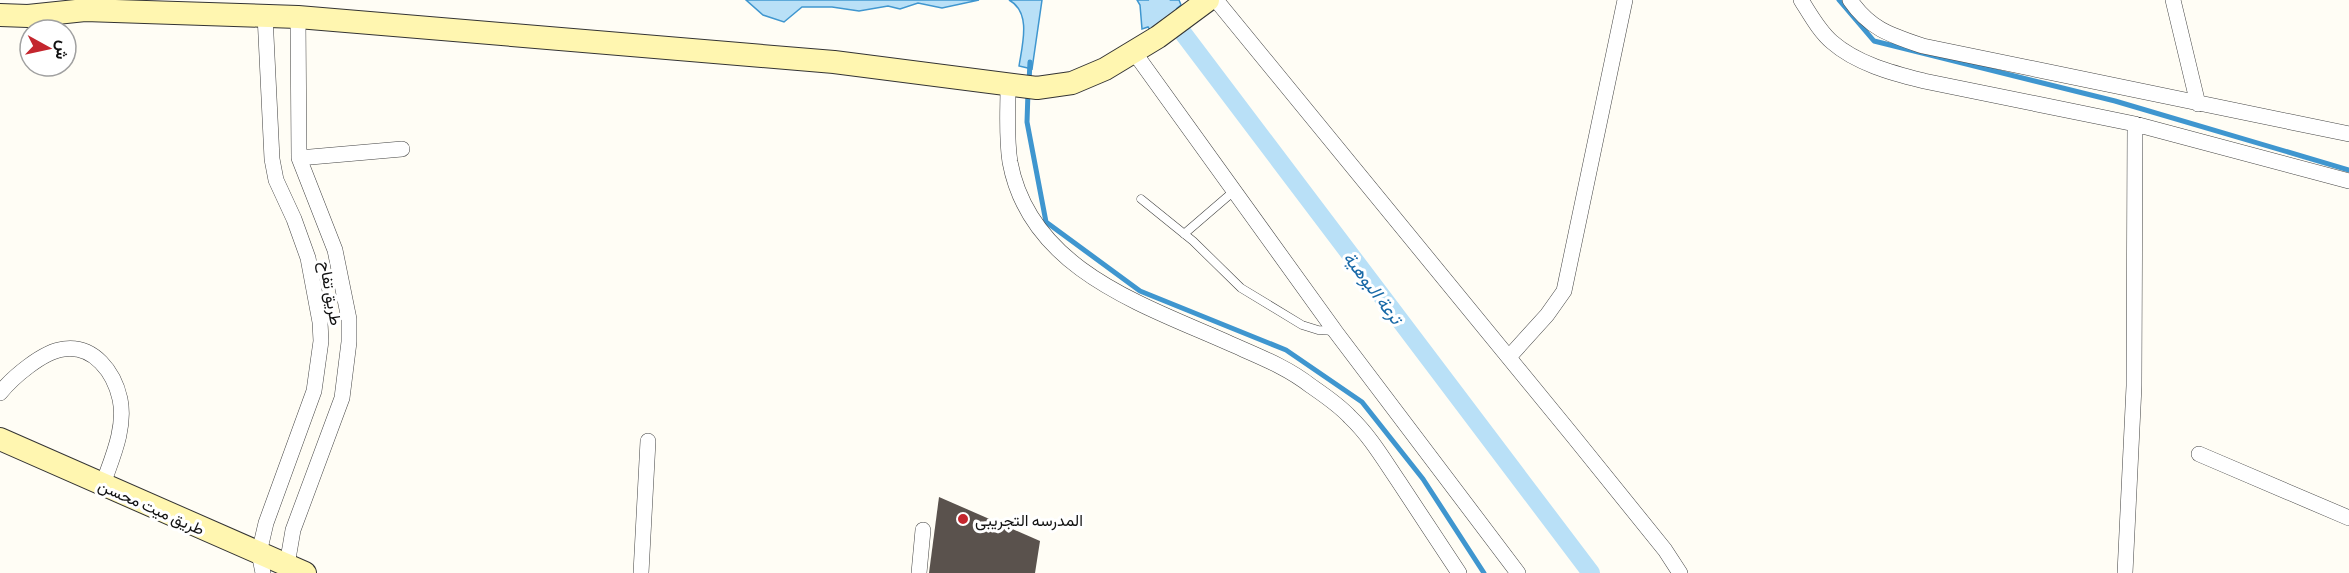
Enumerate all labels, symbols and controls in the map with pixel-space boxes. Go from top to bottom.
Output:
north arrow [18,18,78,78]
text: ش [51,39,77,61]
water label: ترعة البوهية [1338,245,1412,331]
street label: طريق تفاح [314,259,349,327]
street label: طريق ميت محسن [95,472,209,540]
place label: المدرسه التجريبى [975,507,1083,531]
marker: المدرسه التجريبى [956,512,970,526]

